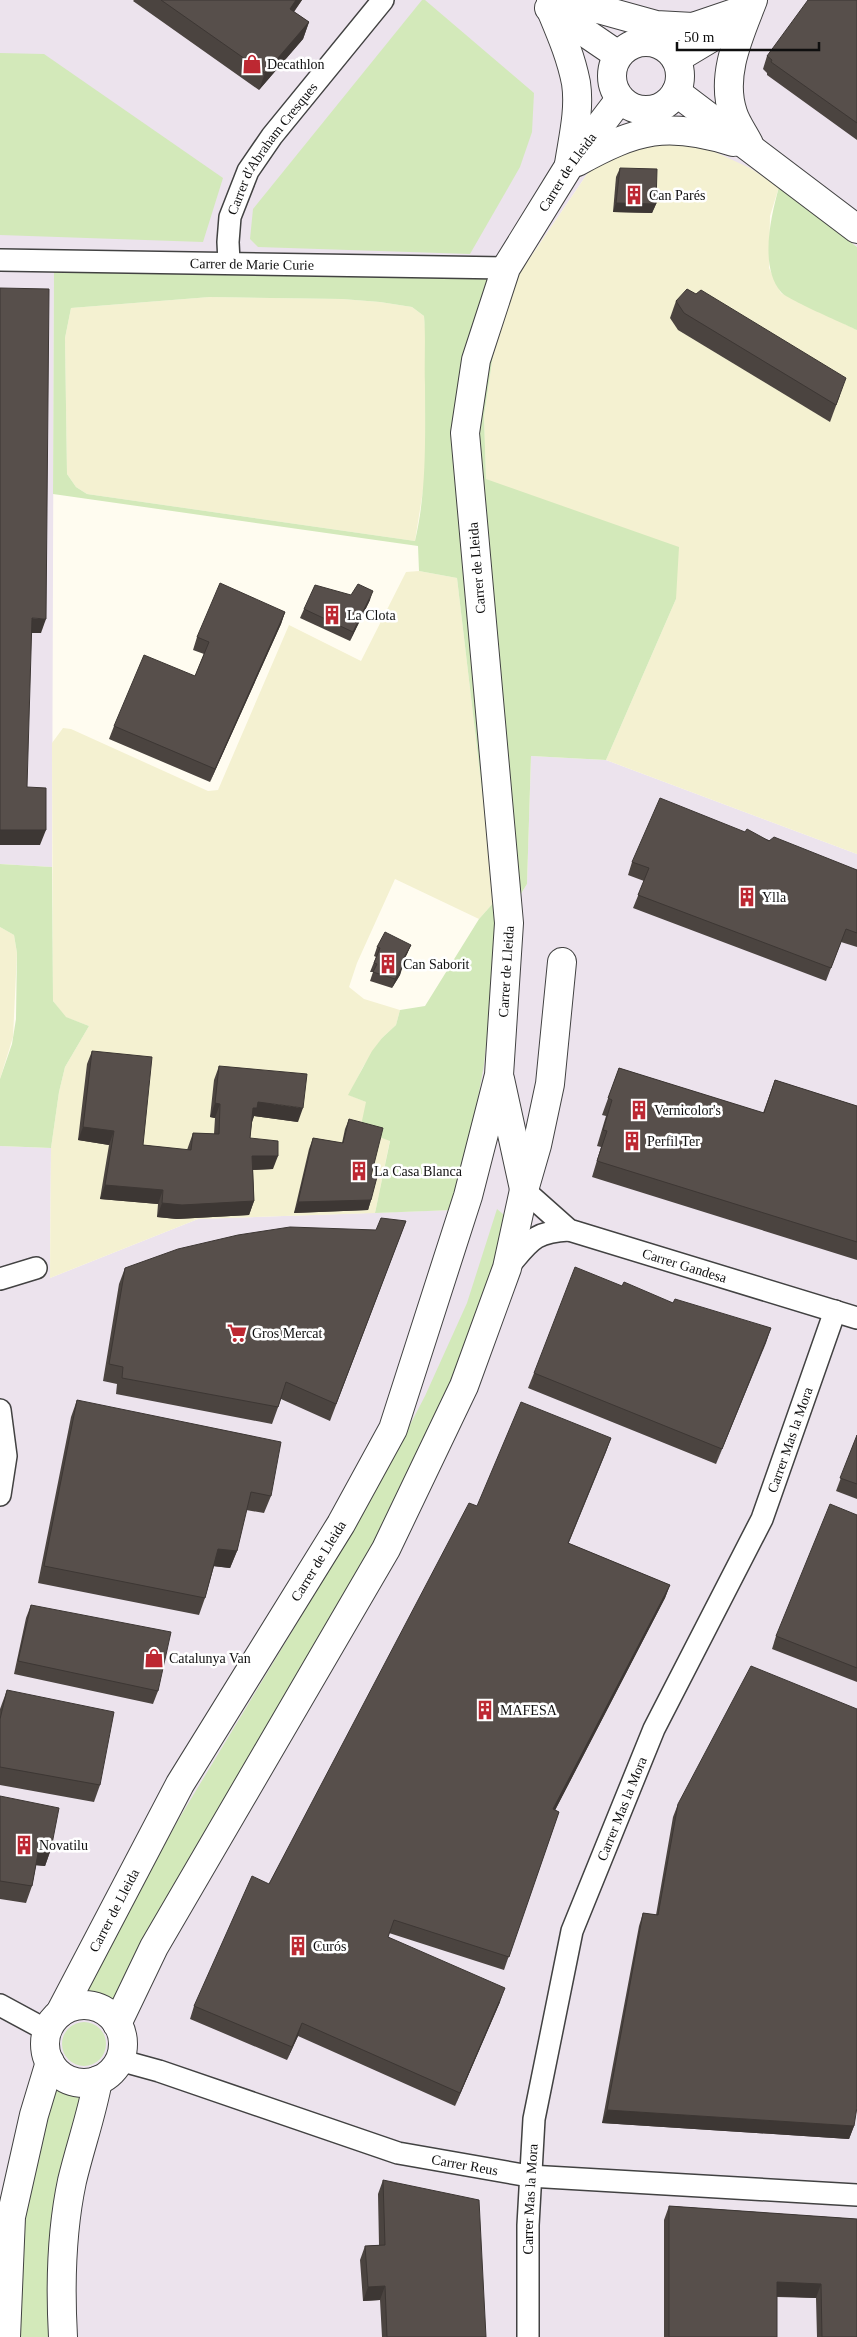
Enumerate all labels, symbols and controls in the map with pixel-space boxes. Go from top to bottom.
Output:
scale bar [677,20,820,52]
text: 50 m [684,29,715,45]
shop icon: Decathlon [241,53,263,75]
place label: Decathlon [267,57,325,72]
street label: Carrer d'Abraham Cresques [224,79,320,217]
street label: Carrer de Lleida [535,129,600,214]
building icon: Can Parés [623,184,645,206]
place label: Can Parés [649,188,705,203]
street label: Carrer de Marie Curie [190,256,314,272]
street label: Carrer de Lleida [465,521,488,614]
building icon: La Clota [321,604,343,626]
place label: La Clota [347,608,396,623]
building icon: Ylla [736,886,758,908]
place label: Ylla [762,890,787,905]
street label: Carrer de Lleida [495,924,516,1018]
building icon: Can Saborit [377,953,399,975]
place label: Can Saborit [403,957,470,972]
building icon: Vernicolor's [628,1099,650,1121]
place label: Vernicolor's [654,1103,721,1118]
building icon: Perfil Ter [621,1130,643,1152]
place label: Perfil Ter [647,1134,700,1149]
building icon: La Casa Blanca [348,1160,370,1182]
place label: La Casa Blanca [374,1164,463,1179]
street label: Carrer Gandesa [640,1245,729,1285]
supermarket icon: Gros Mercat [226,1322,248,1344]
place label: Gros Mercat [252,1326,322,1341]
street label: Carrer Mas la Mora [764,1384,815,1495]
street label: Carrer de Lleida [288,1517,349,1604]
shop icon: Catalunya Van [143,1647,165,1669]
place label: Catalunya Van [169,1651,251,1666]
building icon: MAFESA [474,1699,496,1721]
place label: MAFESA [500,1703,558,1718]
street label: Carrer Mas la Mora [594,1754,650,1863]
building icon: Novatilu [13,1834,35,1856]
place label: Novatilu [39,1838,88,1853]
street label: Carrer de Lleida [86,1865,142,1954]
building icon: Curós [287,1935,309,1957]
place label: Curós [313,1939,346,1954]
street label: Carrer Mas la Mora [521,2142,540,2254]
street label: Carrer Reus [430,2152,499,2178]

